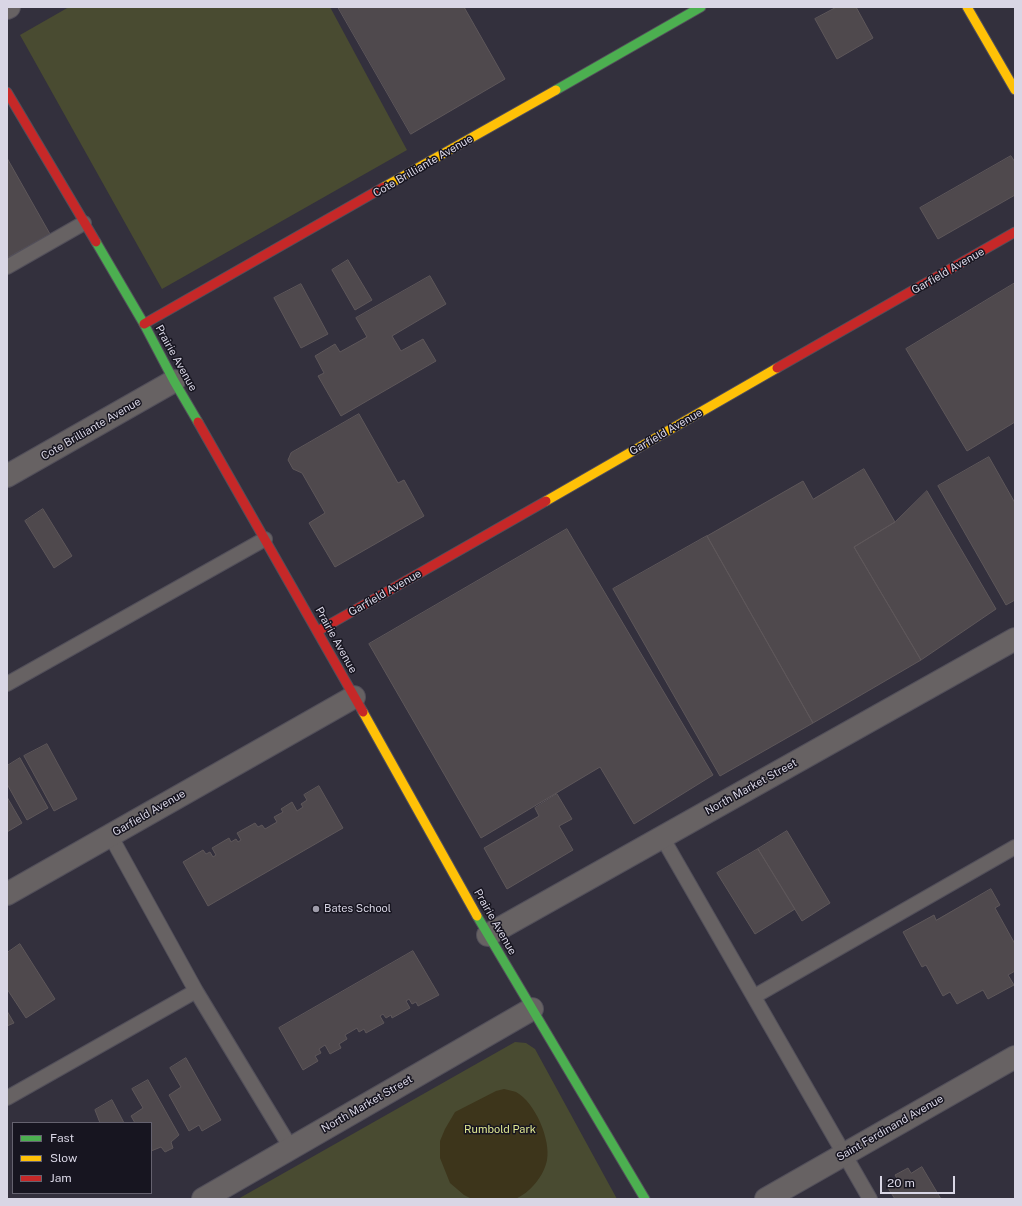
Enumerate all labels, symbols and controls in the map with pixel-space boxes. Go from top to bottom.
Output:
street label: Cote Brilliante Avenue [371,132,475,200]
street label: Garfield Avenue [909,245,987,297]
street label: Prairie Avenue [152,323,200,393]
street label: Cote Brilliante Avenue [39,395,143,463]
street label: Garfield Avenue [627,406,705,458]
street label: Garfield Avenue [346,567,424,619]
street label: Prairie Avenue [312,605,360,675]
street label: North Market Street [703,756,799,818]
street label: Garfield Avenue [110,787,188,839]
street label: Prairie Avenue [471,887,519,957]
place label: Bates School [324,902,391,916]
marker: Bates School [311,904,321,914]
street label: North Market Street [319,1073,415,1135]
street label: Saint Ferdinand Avenue [834,1092,946,1164]
legend [12,1122,152,1194]
park label: Rumbold Park [464,1123,536,1137]
text: Fast [50,1131,74,1145]
text: Slow [50,1151,77,1165]
scale bar [882,1168,957,1194]
text: Jam [50,1171,72,1185]
text: 20 m [887,1176,915,1190]

